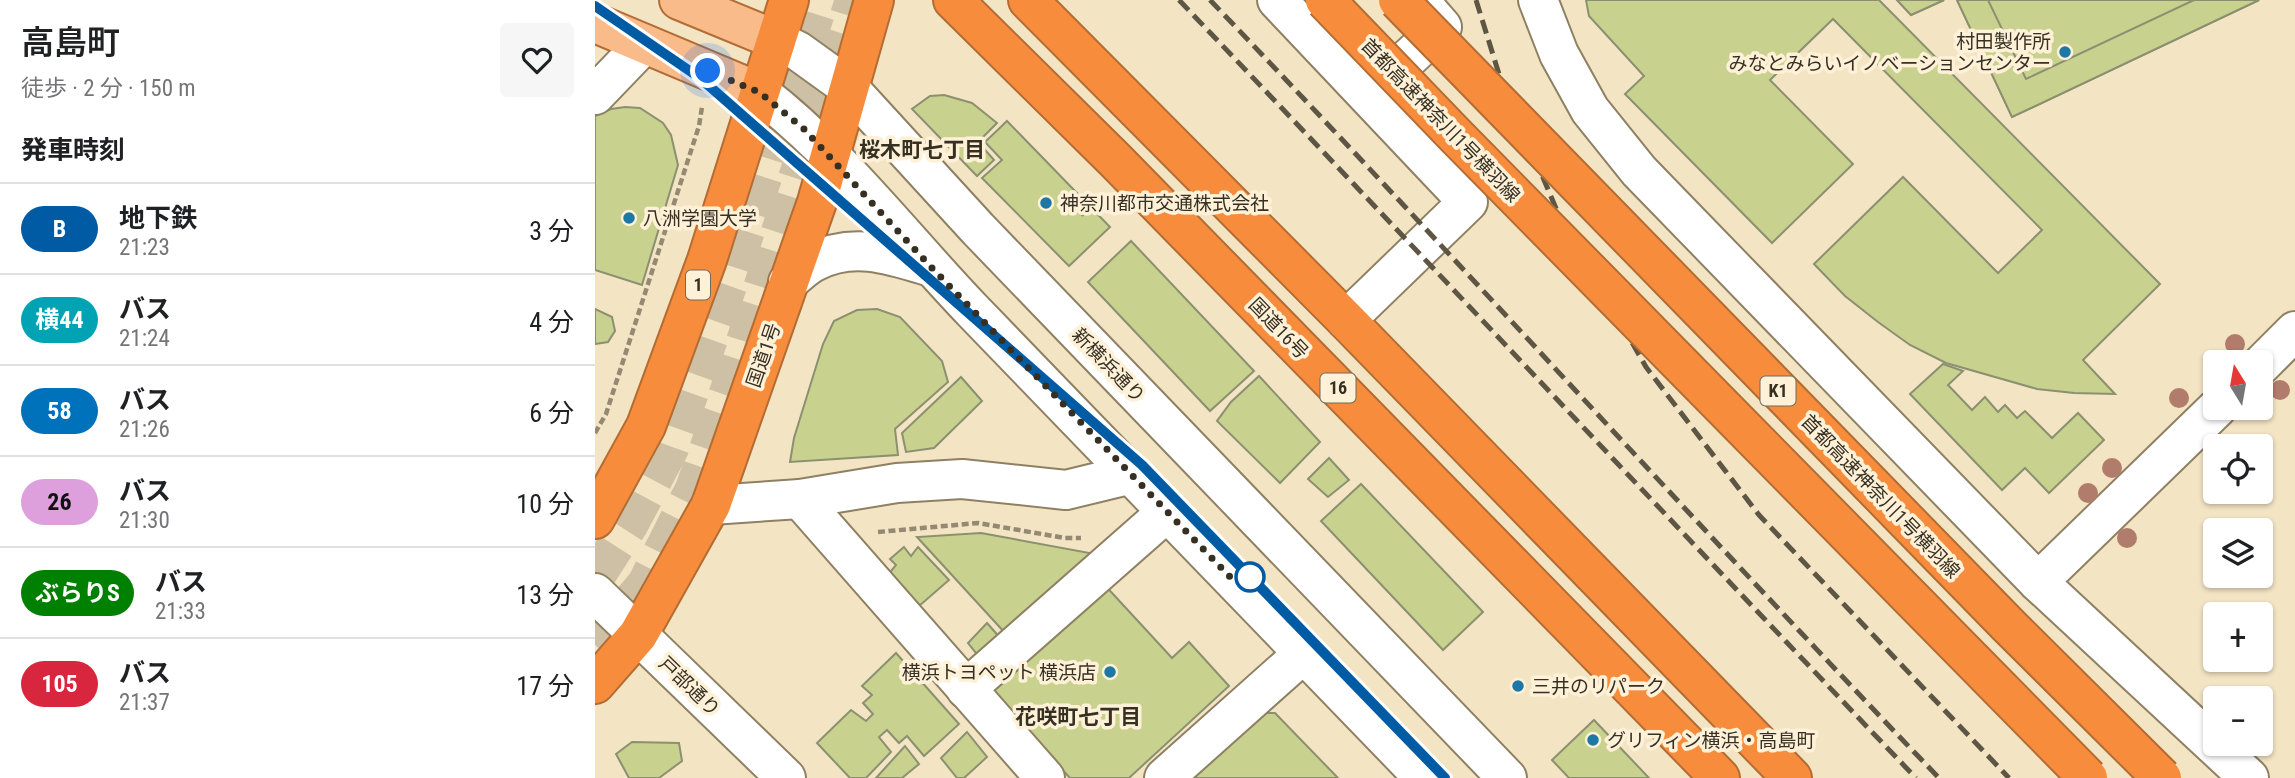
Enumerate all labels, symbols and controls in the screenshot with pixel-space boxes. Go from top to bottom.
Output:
text: 高島町 [21,23,120,62]
button: heart [500,23,574,97]
place label: 村田製作所 みなとみらいイノベーションセンター [1728,30,2051,75]
street label: 首都高速神奈川1号横羽線 [1357,34,1525,207]
marker: 村田製作所 みなとみらいイノベーションセンター [2057,44,2073,60]
your location [690,53,725,88]
text: 徒歩 · 2 分 · 150 m [21,75,196,102]
text: 発車時刻 [21,135,125,165]
district label: 桜木町七丁目 [859,138,985,162]
place label: 神奈川都市交通株式会社 [1060,192,1269,215]
marker: 神奈川都市交通株式会社 [1038,195,1054,211]
text: 地下鉄 [119,203,197,233]
place label: 八洲学園大学 [643,207,757,230]
marker: 八洲学園大学 [621,210,637,226]
text: B [53,215,66,243]
text: 3 分 [529,216,574,246]
text: 21:23 [119,234,170,261]
road number: 1 [686,270,710,300]
street label: 国道16号 [1244,293,1313,364]
text: バス [119,294,171,324]
text: 横44 [35,306,84,334]
text: 4 分 [529,307,574,337]
street label: 国道1号 [742,320,785,390]
street label: 新横浜通り [1067,323,1150,408]
text: 21:24 [119,325,170,352]
north arrow [2203,350,2273,420]
map controls [2203,350,2273,756]
road number: 16 [1321,374,1355,402]
road number: K1 [1761,376,1795,405]
text: バス [119,385,171,415]
text: 58 [47,397,72,425]
text: 6 分 [529,398,574,428]
street label: 首都高速神奈川1号横羽線 [1797,410,1965,583]
text: 21:26 [119,416,170,443]
button: locate [2203,434,2273,504]
text: バス [119,476,171,506]
text: 26 [47,488,72,516]
text: 10 分 [516,489,574,519]
text: 21:30 [119,507,170,534]
button: layers [2203,518,2273,588]
unlabelled marker [1235,562,1265,592]
text: バス [155,567,207,597]
text: ぶらりS [35,579,120,607]
text: 13 分 [516,580,574,610]
text: 21:33 [155,598,206,625]
button: + [2203,602,2273,672]
street label: 戸部通り [654,652,725,721]
text: バス [119,658,171,688]
place label: 横浜トヨペット 横浜店 [902,661,1096,684]
marker: 横浜トヨペット 横浜店 [1102,664,1118,680]
text: 105 [41,670,78,698]
text: 17 分 [516,671,574,701]
place label: 三井のリパーク [1532,675,1665,698]
marker: 三井のリパーク [1510,678,1526,694]
button: − [2203,686,2273,756]
text: 21:37 [119,689,170,716]
district label: 花咲町七丁目 [1015,705,1141,729]
place label: グリフィン横浜・高島町 [1607,729,1816,752]
marker: グリフィン横浜・高島町 [1585,732,1601,748]

